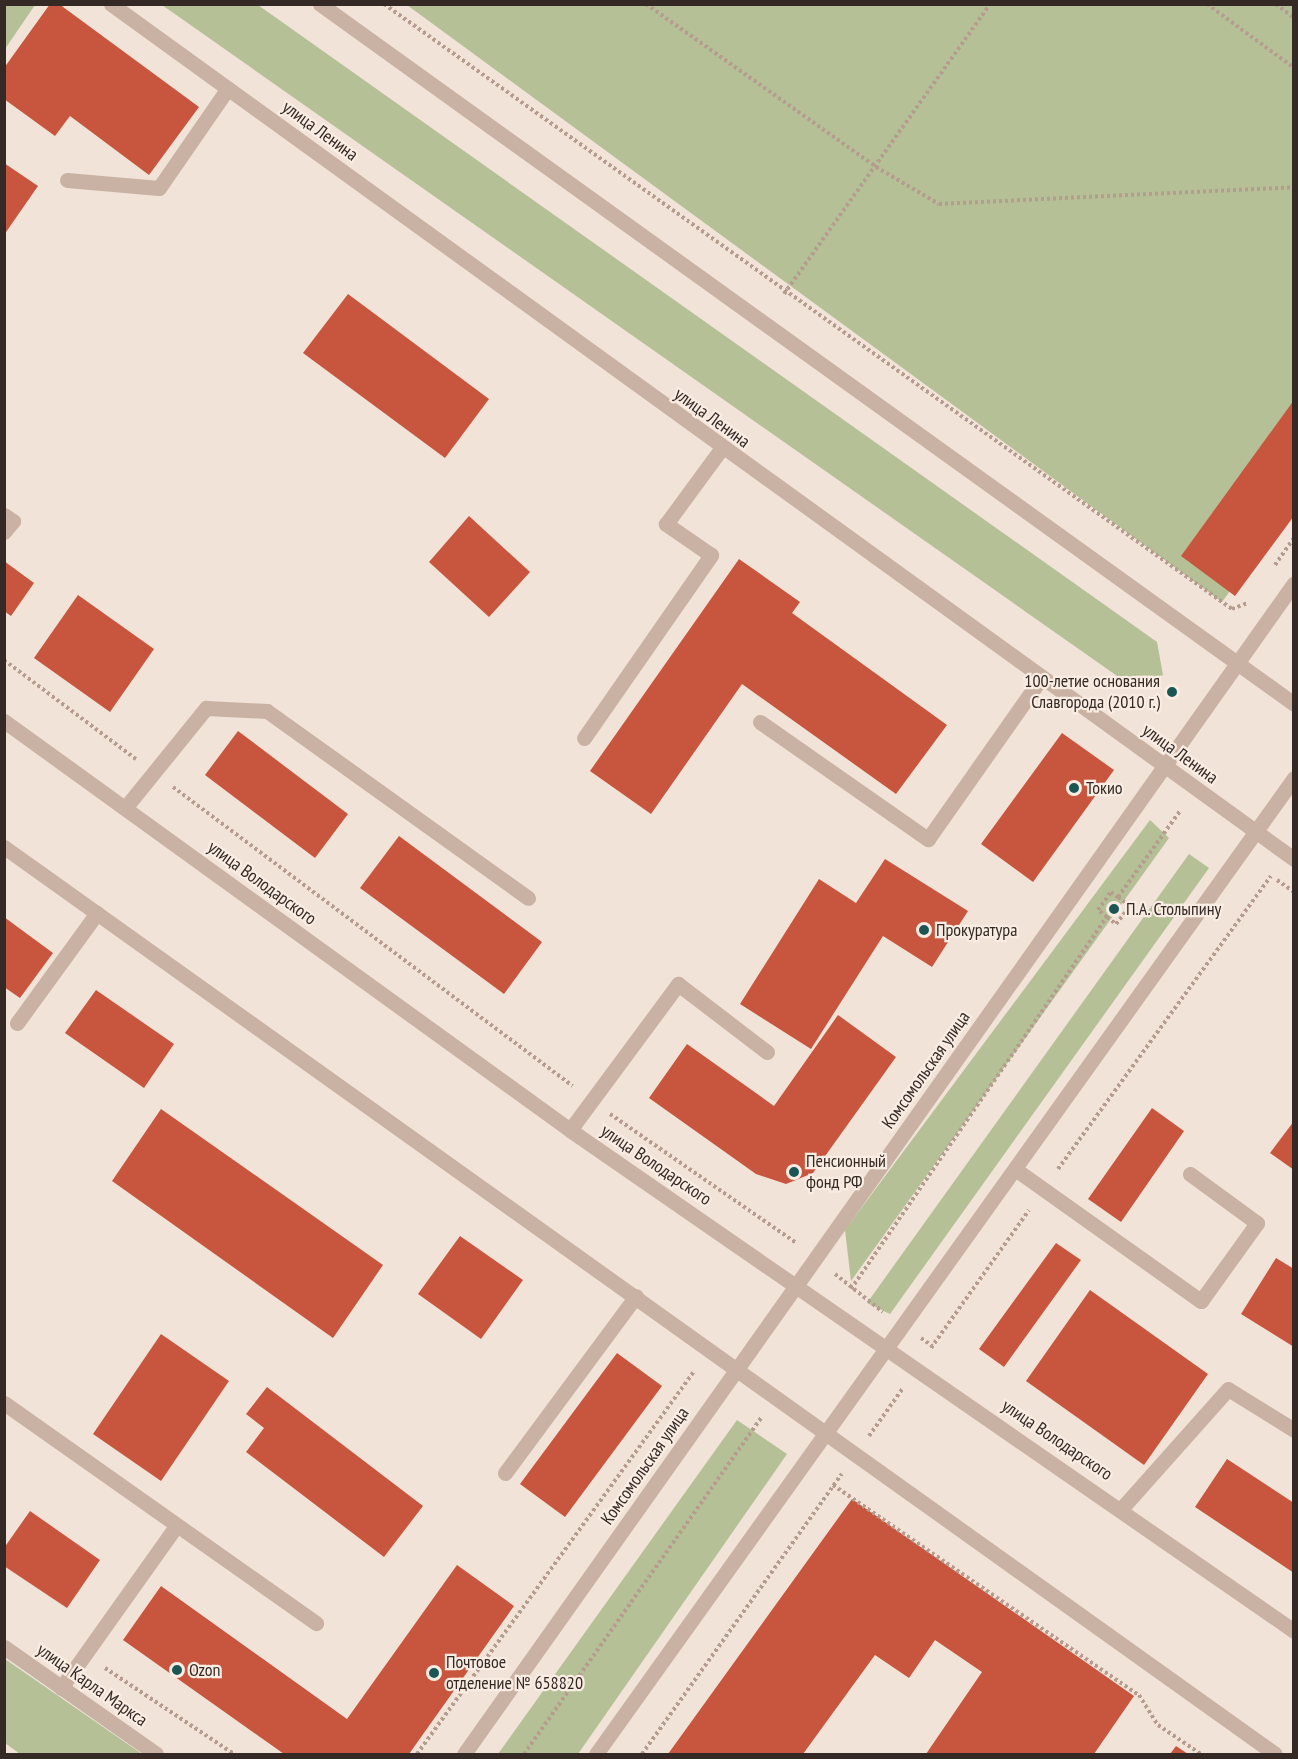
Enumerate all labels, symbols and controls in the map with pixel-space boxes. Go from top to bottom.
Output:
street label: улица Ленина [278,96,362,166]
street label: улица Ленина [670,383,754,453]
place label: 100-летие основания Славгорода (2010 г.) [1024,671,1160,714]
marker: 100-летие основания Славгорода (2010 г.) [1165,685,1179,699]
street label: улица Ленина [1138,719,1222,789]
place label: Токио [1086,777,1123,799]
marker: Токио [1067,781,1081,795]
street label: улица Володарского [204,836,320,930]
place label: П.А. Столыпину [1126,898,1222,920]
marker: П.А. Столыпину [1107,902,1121,916]
place label: Прокуратура [936,919,1017,941]
marker: Прокуратура [917,923,931,937]
street label: Комсомольская улица [877,1007,975,1133]
street label: улица Володарского [597,1120,715,1210]
place label: Пенсионный фонд РФ [806,1151,886,1194]
marker: Пенсионный фонд РФ [787,1165,801,1179]
street label: улица Володарского [998,1395,1116,1485]
street label: Комсомольская улица [596,1403,694,1529]
street label: улица Карла Маркса [33,1639,151,1731]
place label: Почтовое отделение № 658820 [446,1652,583,1694]
place label: Ozon [189,1659,221,1681]
marker: Ozon [170,1663,184,1677]
marker: Почтовое отделение № 658820 [427,1666,441,1680]

